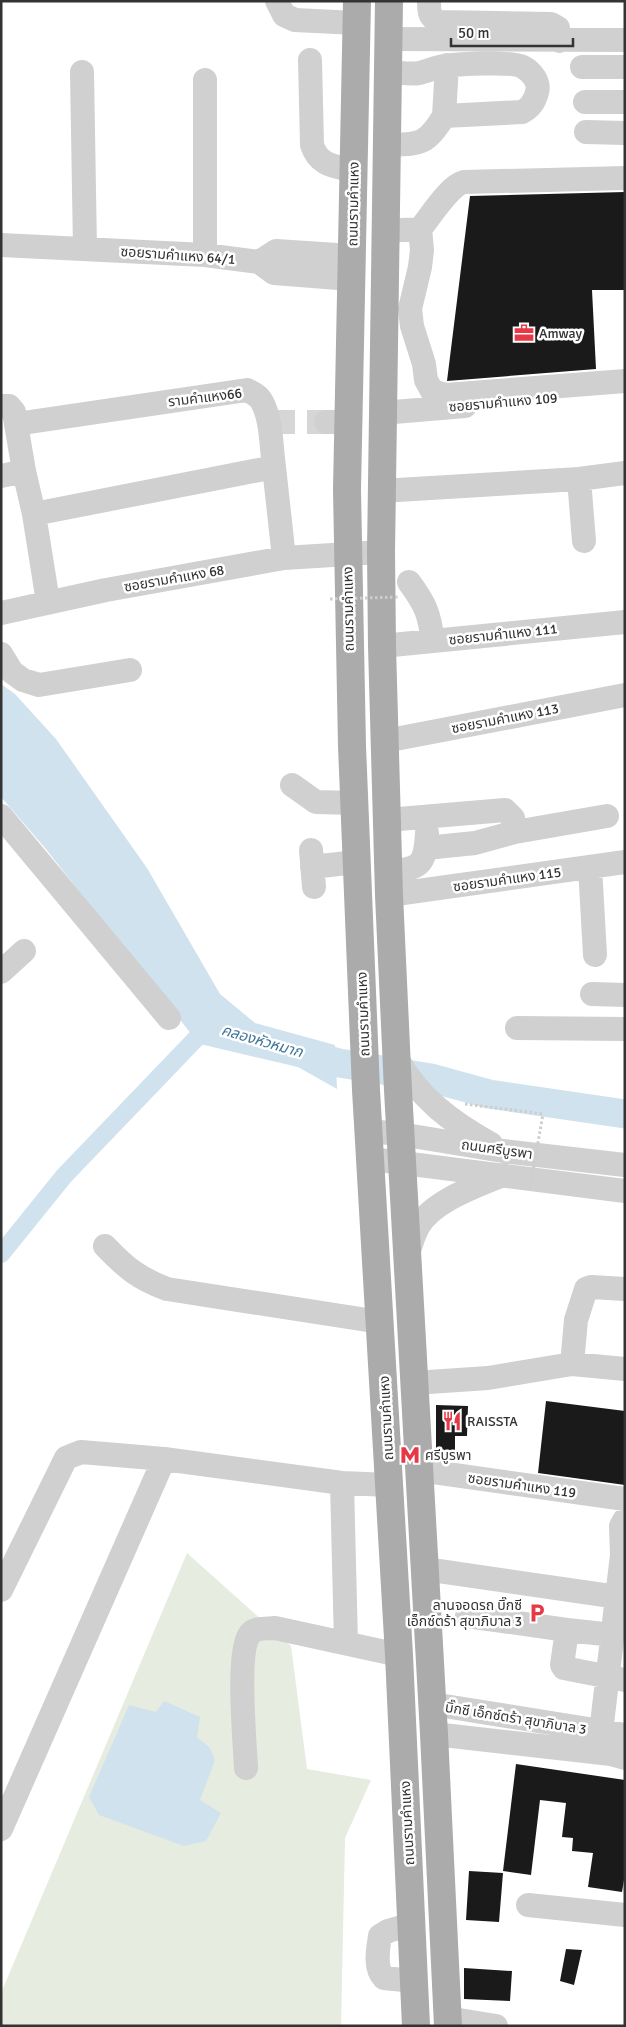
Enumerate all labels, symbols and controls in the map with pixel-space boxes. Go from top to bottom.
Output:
scale bar [451,15,574,47]
text: 50 m [458,24,489,42]
street label: ถนนรามคำแหง [344,162,363,246]
street label: ซอยรามคำแหง 64/1 [120,243,236,268]
office icon: Amway [513,322,535,344]
place label: Amway [539,325,582,342]
street label: รามคำแหง66 [167,385,243,410]
street label: ซอยรามคำแหง 109 [448,389,558,416]
street label: ซอยรามคำแหง 68 [123,561,226,596]
street label: ถนนรามคำแหง [339,567,358,651]
street label: ซอยรามคำแหง 111 [448,620,558,649]
street label: ซอยรามคำแหง 113 [450,700,560,737]
street label: ซอยรามคำแหง 115 [452,863,562,895]
street label: ถนนรามคำแหง [354,971,373,1057]
water label: คลองหัวหมาก [219,1021,306,1061]
street label: ถนนศรีบูรพา [460,1136,534,1163]
street label: ถนนรามคำแหง [376,1375,397,1461]
restaurant icon: RAISSTA [441,1410,463,1432]
place label: RAISSTA [467,1413,518,1430]
metro station icon: ศรีบูรพา [399,1444,421,1466]
place label: ศรีบูรพา [425,1447,471,1464]
street label: ซอยรามคำแหง 119 [467,1469,577,1501]
place label: ลานจอดรถ บิ๊กซี เอ็กซ์ตร้า สุขาภิบาล 3 [407,1596,522,1630]
parking icon: ลานจอดรถ บิ๊กซี เอ็กซ์ตร้า สุขาภิบาล 3 [526,1602,548,1624]
street label: บิ๊กซี เอ็กซ์ตร้า สุขาภิบาล 3 [444,1698,588,1738]
street label: ถนนรามคำแหง [397,1780,418,1866]

